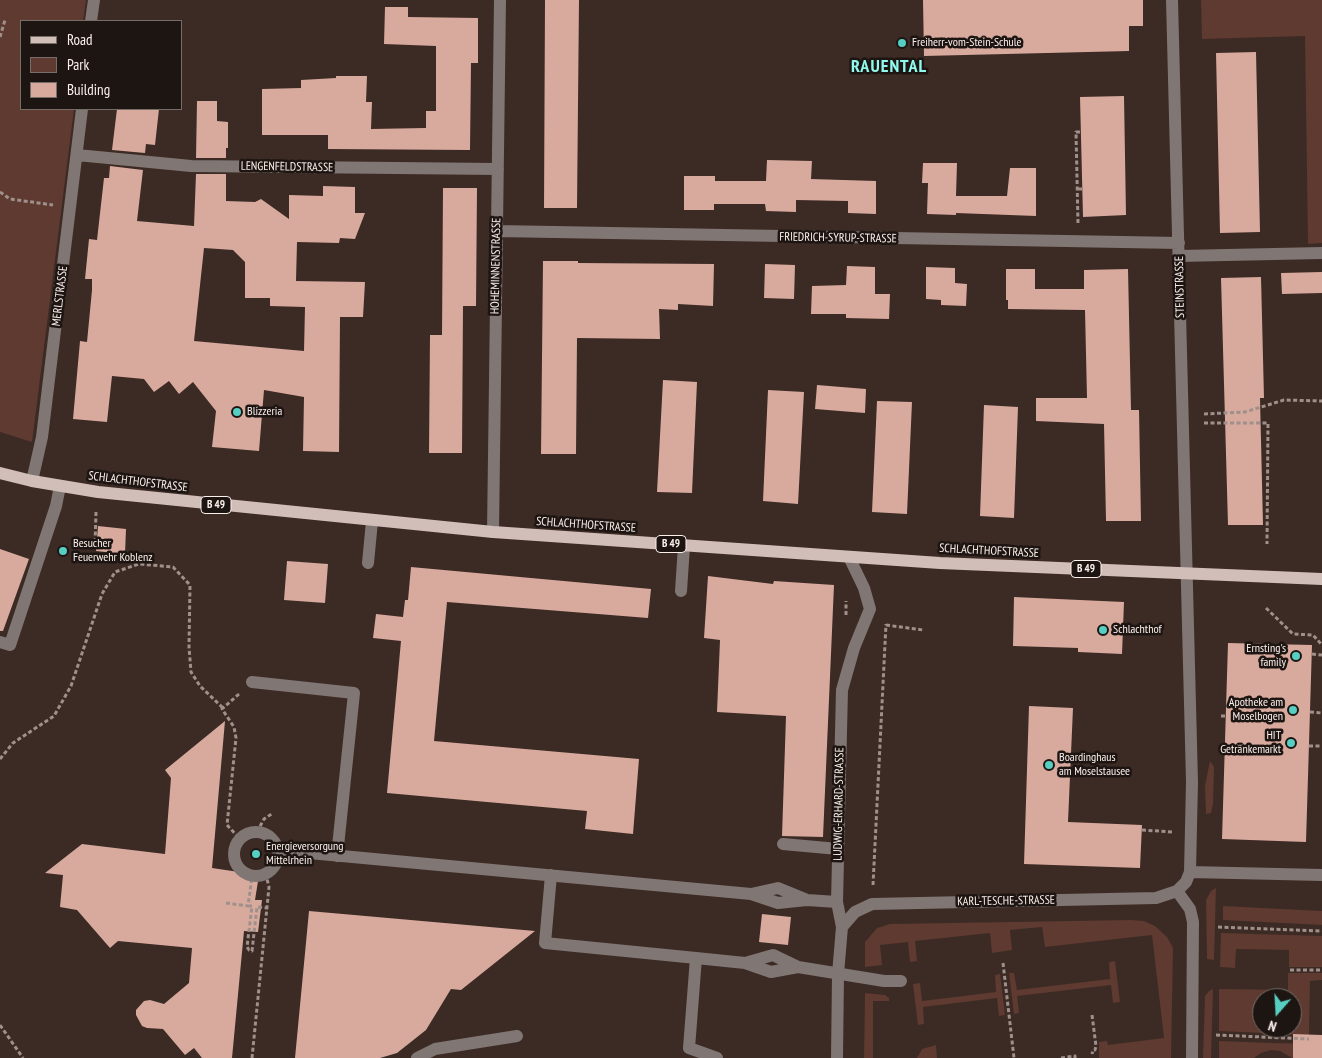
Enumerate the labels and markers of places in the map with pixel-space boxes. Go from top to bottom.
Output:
place label: Freiherr-vom-Stein-Schule [912,36,1022,50]
marker: Freiherr-vom-Stein-Schule [896,37,908,49]
place label: Blizzeria [247,405,282,419]
marker: Blizzeria [231,406,243,418]
place label: Besucher Feuerwehr Koblenz [73,537,153,565]
marker: Besucher Feuerwehr Koblenz [57,545,69,557]
place label: Schlachthof [1113,623,1162,637]
marker: Schlachthof [1097,624,1109,636]
place label: Ernsting's family [1246,642,1286,670]
marker: Ernsting's family [1290,650,1302,662]
place label: Apotheke am Moselbogen [1229,696,1283,724]
marker: Apotheke am Moselbogen [1287,704,1299,716]
place label: HIT Getränkemarkt [1220,729,1281,757]
marker: HIT Getränkemarkt [1285,737,1297,749]
place label: Boardinghaus am Moselstausee [1059,751,1130,779]
marker: Boardinghaus am Moselstausee [1043,759,1055,771]
place label: Energieversorgung Mittelrhein [266,840,343,868]
marker: Energieversorgung Mittelrhein [250,848,262,860]

